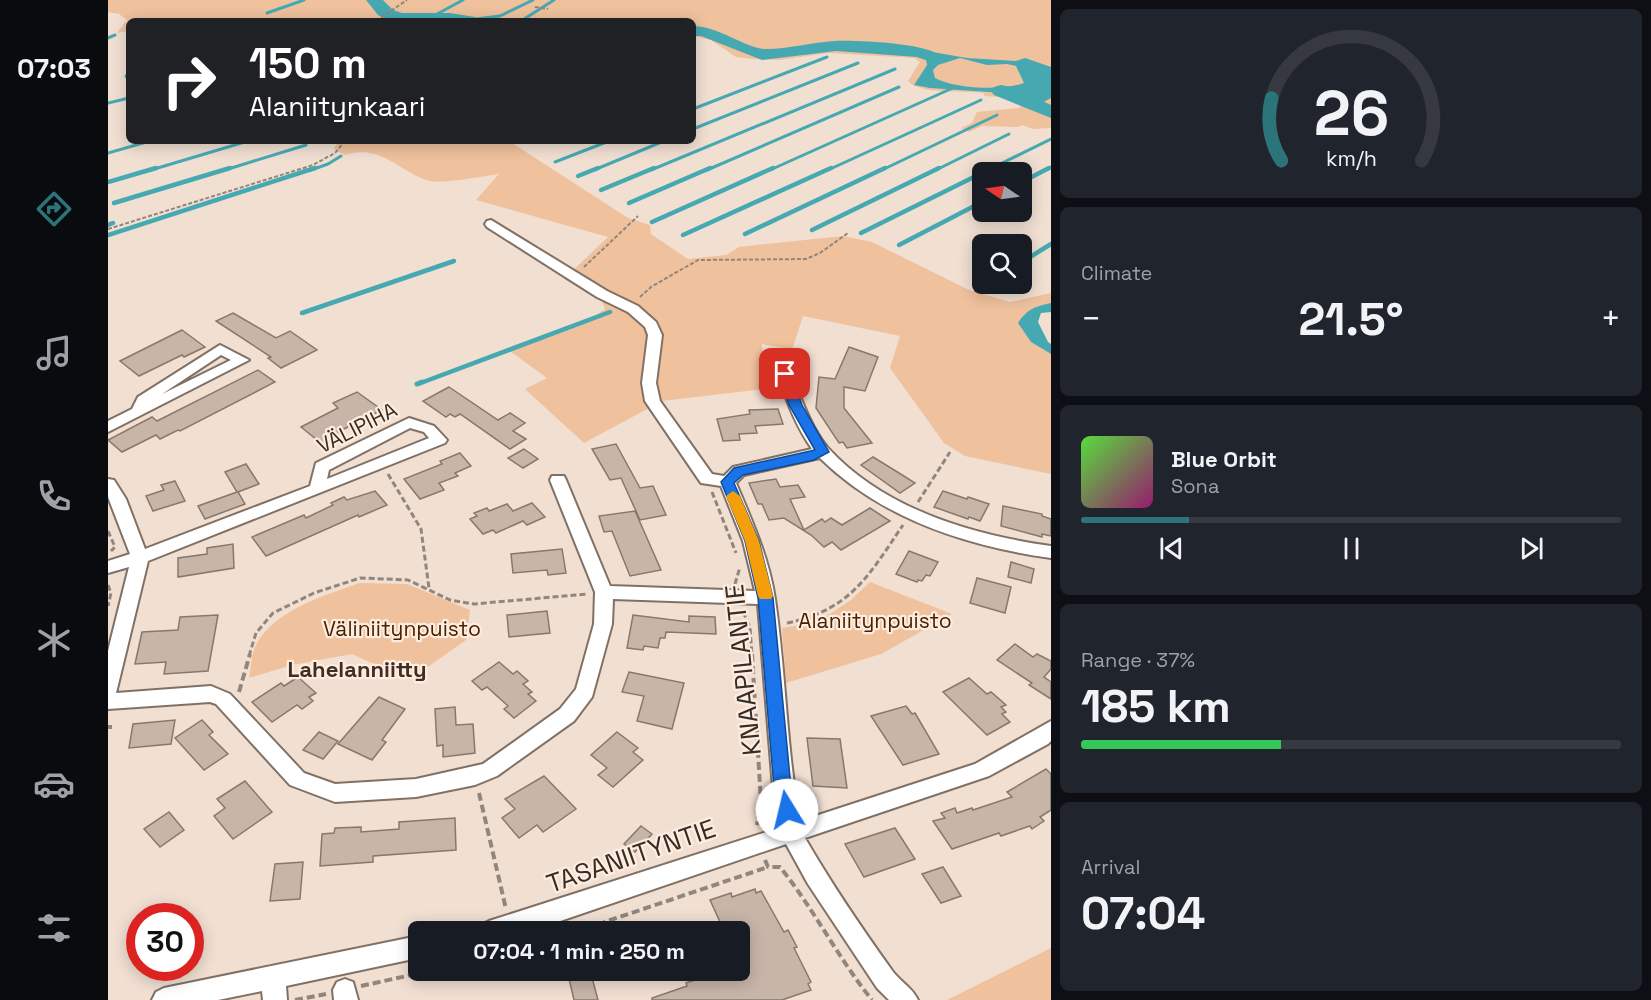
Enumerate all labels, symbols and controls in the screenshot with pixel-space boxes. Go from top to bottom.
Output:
text: 150 m [249,37,367,90]
icon: right [150,42,228,120]
text: 07:03 [17,51,91,86]
text: 26 [1313,74,1389,153]
text: Alaniitynkaari [249,89,426,124]
text: km/h [1325,145,1377,172]
north arrow [972,162,1032,222]
map controls [972,162,1032,294]
icon: directions [33,188,75,230]
button: search [972,234,1032,294]
text: Climate [1081,260,1152,286]
text: 21.5° [1298,291,1404,348]
text: − [1081,298,1101,340]
text: + [1601,298,1621,340]
icon: music [33,332,75,374]
pin [759,348,810,399]
icon: arrive [768,357,801,390]
street label: VÄLIPIHA [312,396,401,459]
text: Blue Orbit [1171,445,1277,473]
text: Sona [1171,473,1219,499]
icon: phone [33,475,75,517]
icon: previous [1155,532,1188,565]
icon: pause [1335,532,1368,565]
icon: next [1515,532,1548,565]
street label: KNAAPILANTIE [717,583,769,757]
park label: Alaniitynpuisto [798,607,952,634]
park label: Väliniitynpuisto [323,615,481,642]
icon: climate [33,619,75,661]
text: Range · 37% [1081,647,1195,673]
district label: Lahelanniitty [287,655,427,683]
text: 185 km [1081,678,1231,735]
icon: car [33,763,75,805]
position arrow [755,778,819,842]
street label: TASANIITYNTIE [542,811,720,901]
text: Arrival [1081,854,1140,880]
text: 07:04 [1081,885,1205,942]
speed limit sign: 30 [126,903,204,981]
icon: filters [33,907,75,949]
text: 07:04 · 1 min · 250 m [473,937,685,965]

